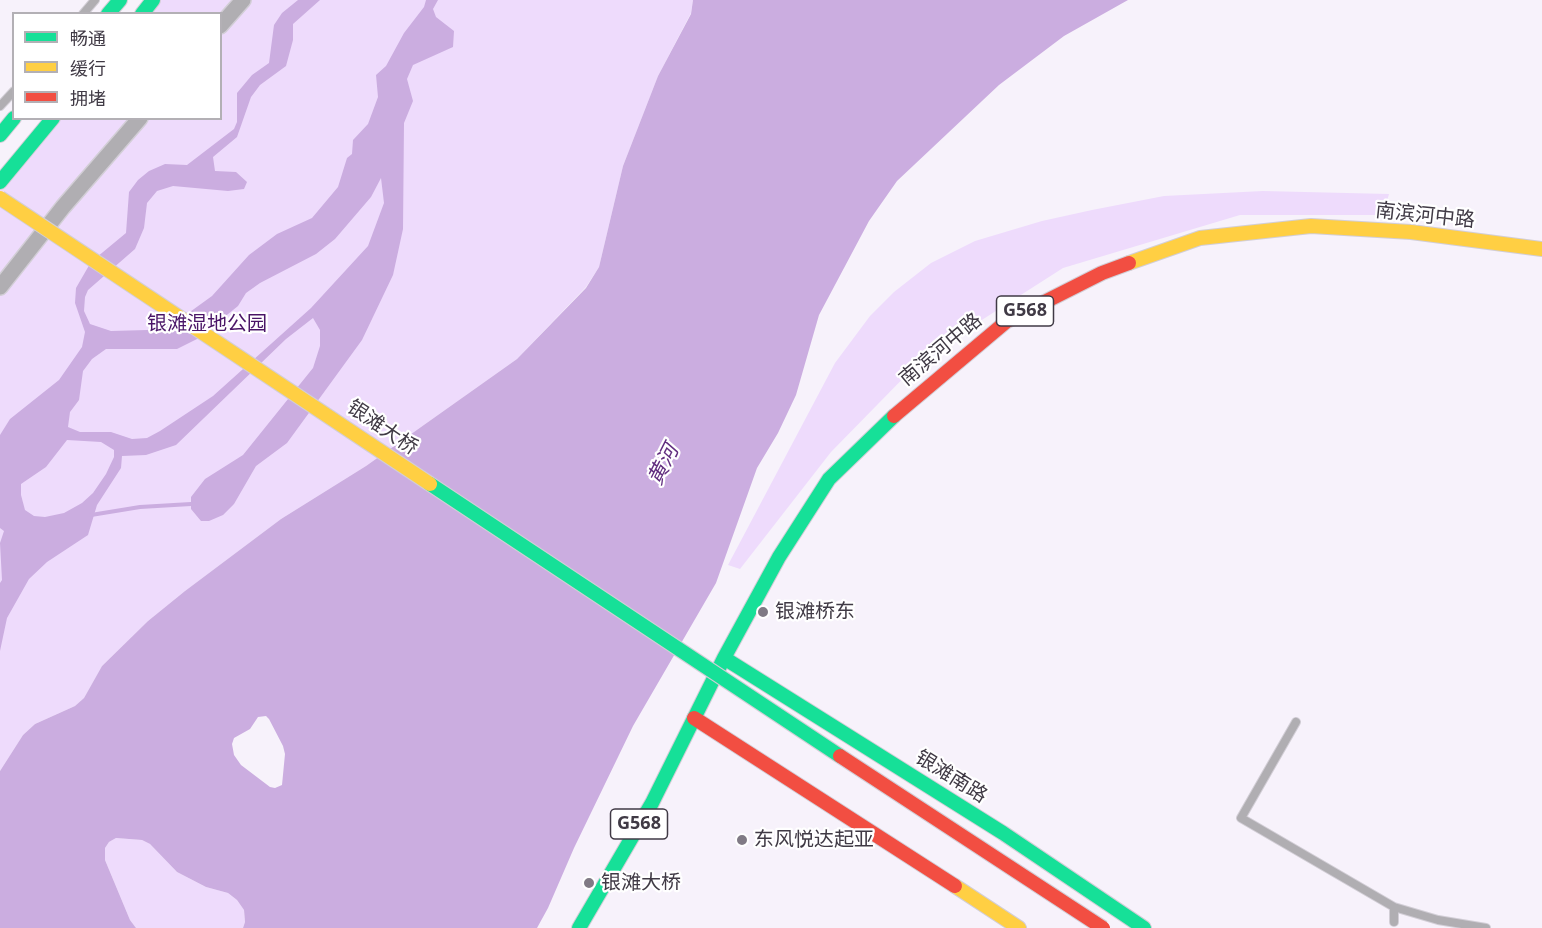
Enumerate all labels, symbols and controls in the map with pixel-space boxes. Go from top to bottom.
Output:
legend [12,12,222,120]
text: 畅通 [70,26,106,50]
text: 缓行 [70,56,106,80]
text: 拥堵 [70,86,106,110]
street label: 南滨河中路 [1374,199,1476,233]
road number: G568 [996,296,1054,326]
street label: 南滨河中路 [895,309,987,391]
park label: 银滩湿地公园 [147,312,267,336]
street label: 银滩大桥 [342,396,422,460]
water label: 黄河 [643,441,685,489]
place label: 银滩桥东 [775,600,855,624]
marker: 银滩桥东 [756,605,770,619]
street label: 银滩南路 [911,746,991,808]
road number: G568 [610,809,668,839]
place label: 东风悦达起亚 [754,828,874,852]
marker: 东风悦达起亚 [735,833,749,847]
place label: 银滩大桥 [601,871,681,895]
marker: 银滩大桥 [582,876,596,890]

